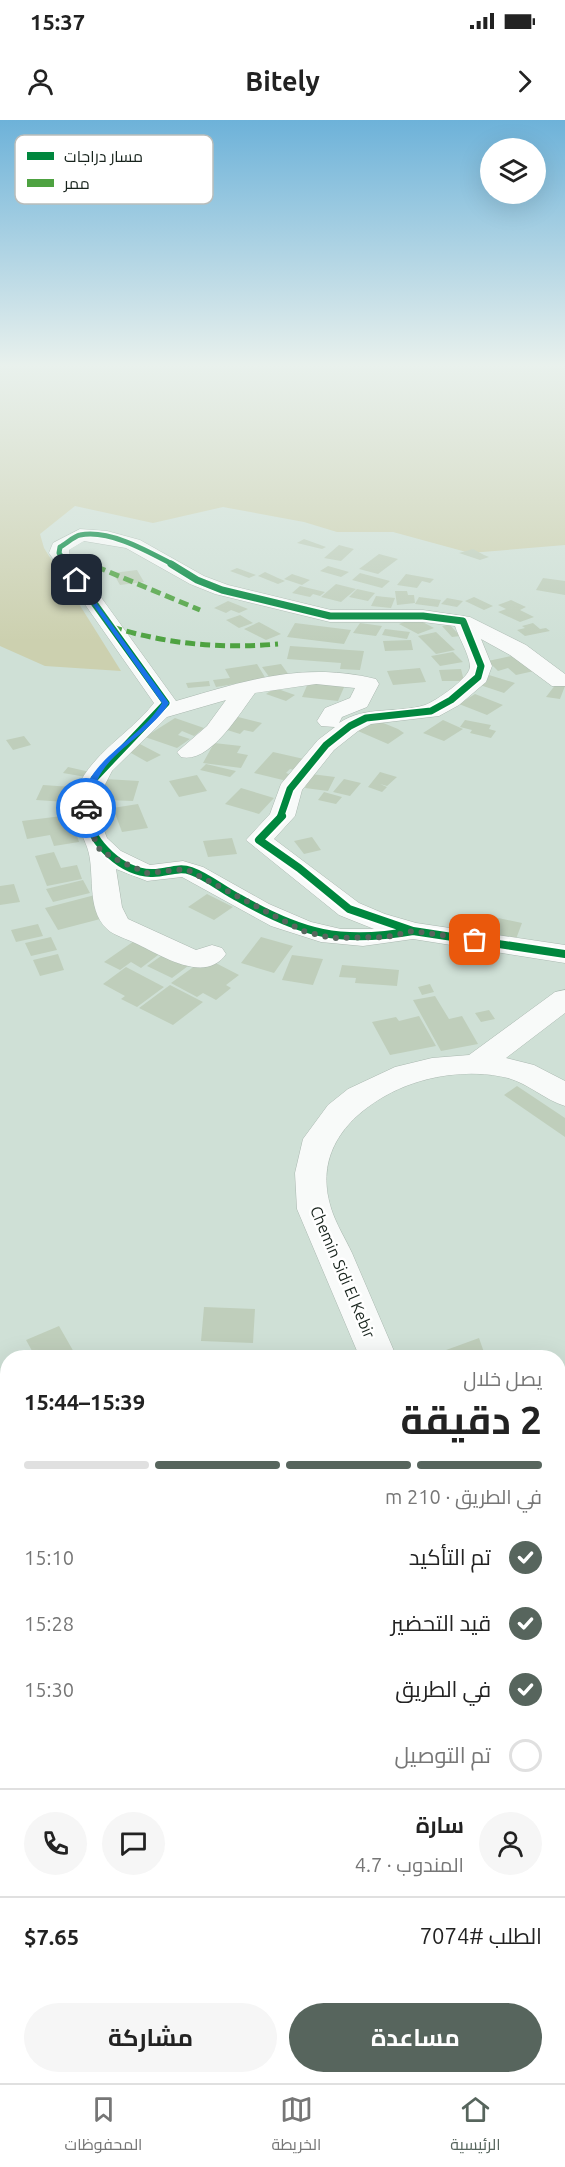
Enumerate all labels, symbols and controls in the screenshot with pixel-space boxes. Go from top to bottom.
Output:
text: 15:37 [30,9,85,34]
icon: person [24,65,57,98]
icon: forward [508,65,541,98]
text: Bitely [245,66,320,96]
legend [15,135,213,204]
map controls [480,138,546,204]
button: layers [480,138,546,204]
text: مسار دراجات [64,147,143,166]
text: ممر [63,174,90,193]
pin [51,554,102,605]
icon: home [60,563,93,596]
courier [56,778,116,838]
icon: car [70,792,103,825]
pin [449,914,500,965]
icon: bag [458,923,491,956]
street label: Chemin Sidi El Kebir [307,1203,379,1341]
text: يصل خلال [463,1367,542,1390]
text: 15:39–15:44 [24,1389,145,1414]
text: 2 دقيقة [401,1398,542,1441]
text: في الطريق · 210 m [385,1485,542,1508]
icon: check [509,1541,542,1574]
text: تم التأكيد [409,1544,491,1569]
text: 15:10 [24,1546,74,1569]
icon: check [509,1607,542,1640]
text: قيد التحضير [391,1610,491,1635]
text: 15:28 [24,1612,74,1635]
icon: check [509,1673,542,1706]
text: في الطريق [395,1676,491,1701]
text: 15:30 [24,1678,74,1701]
text: تم التوصيل [395,1742,491,1767]
button: phone [24,1812,87,1875]
button: chat [102,1812,165,1875]
text: سارة [416,1812,464,1837]
button: person [479,1812,542,1875]
text: المندوب · 4.7 [355,1853,464,1876]
text: الطلب #7074 [420,1923,542,1948]
text: $7.65 [24,1924,79,1949]
button: مشاركة [24,2003,277,2072]
button: مساعدة [289,2003,542,2072]
tab: المحفوظات [65,2093,142,2159]
tab: الخريطة [271,2093,321,2159]
tab: الرئيسية [450,2093,501,2159]

